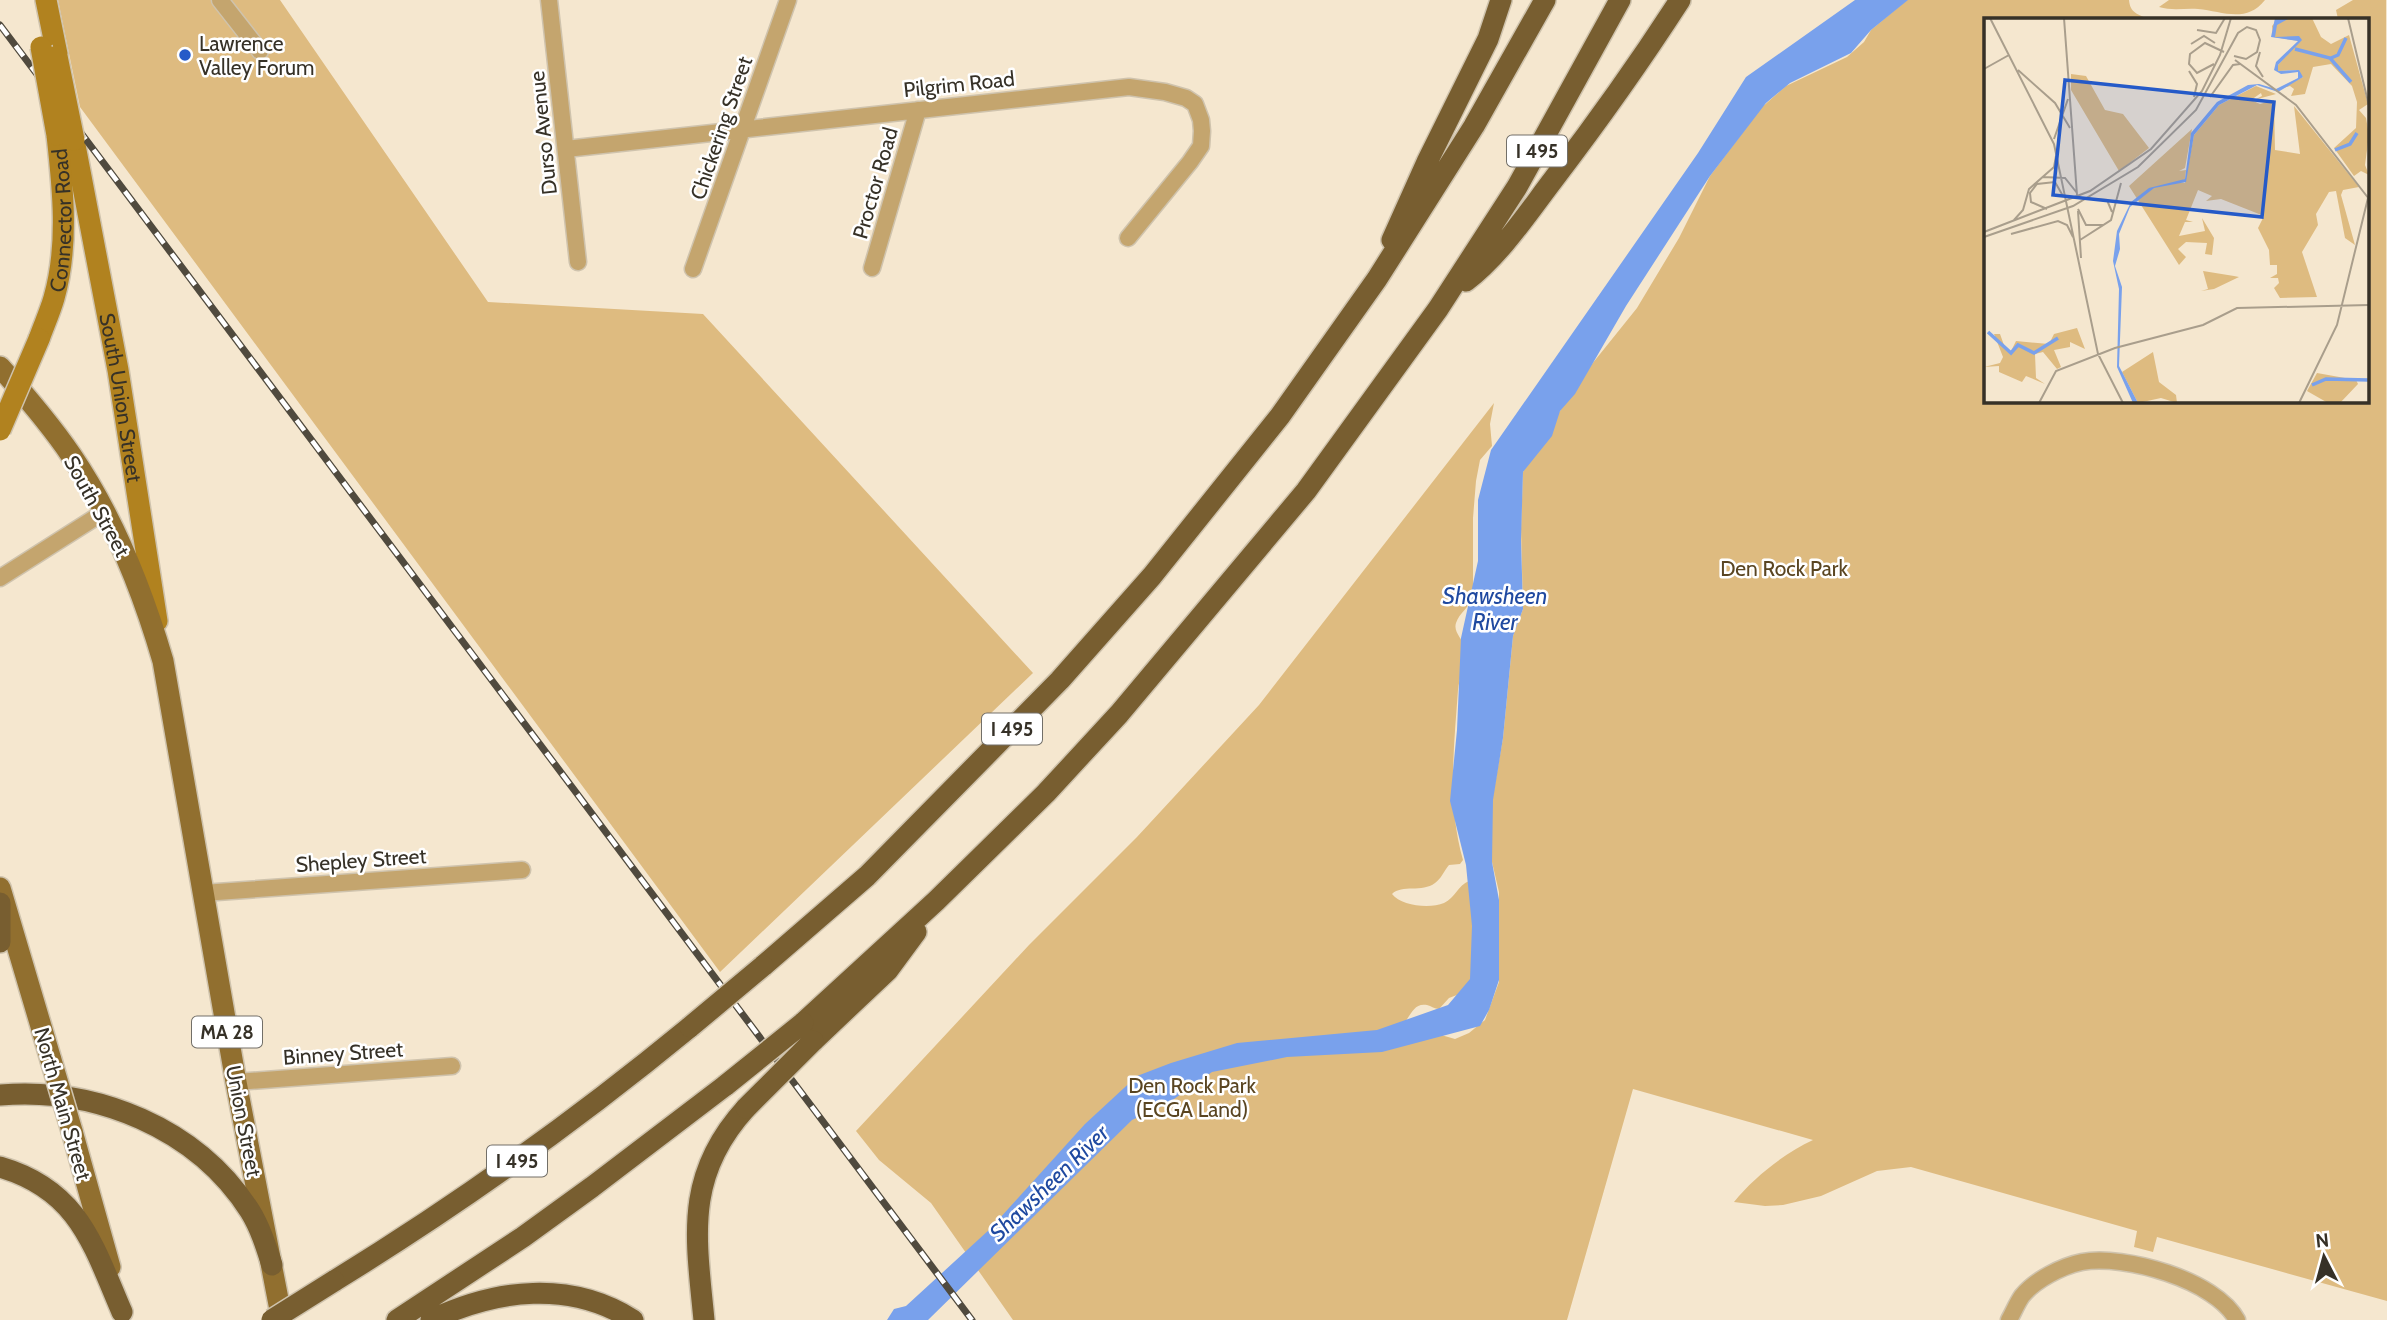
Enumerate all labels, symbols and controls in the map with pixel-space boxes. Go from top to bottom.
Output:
inset map [1984,18,2370,402]
place label: Lawrence Valley Forum [199,31,315,80]
marker: Lawrence Valley Forum [177,47,193,63]
street label: Chickering Street [685,53,757,203]
street label: Pilgrim Road [902,66,1016,102]
street label: Durso Avenue [524,70,562,196]
street label: Proctor Road [847,124,903,242]
road number: I 495 [1507,136,1567,167]
street label: Connector Road [44,148,76,294]
street label: South Union Street [95,311,148,484]
street label: South Street [59,451,135,561]
park label: Den Rock Park [1720,556,1848,581]
water label: Shawsheen River [1443,582,1547,636]
road number: I 495 [982,714,1042,744]
street label: Shepley Street [295,843,427,877]
road number: MA 28 [192,1016,262,1048]
street label: North Main Street [29,1025,97,1183]
street label: Binney Street [282,1036,404,1070]
street label: Union Street [221,1063,267,1179]
park label: Den Rock Park (ECGA Land) [1128,1073,1256,1122]
water label: Shawsheen River [984,1118,1115,1247]
road number: I 495 [487,1146,547,1176]
north arrow [2289,1222,2359,1292]
text: N [2314,1228,2330,1253]

